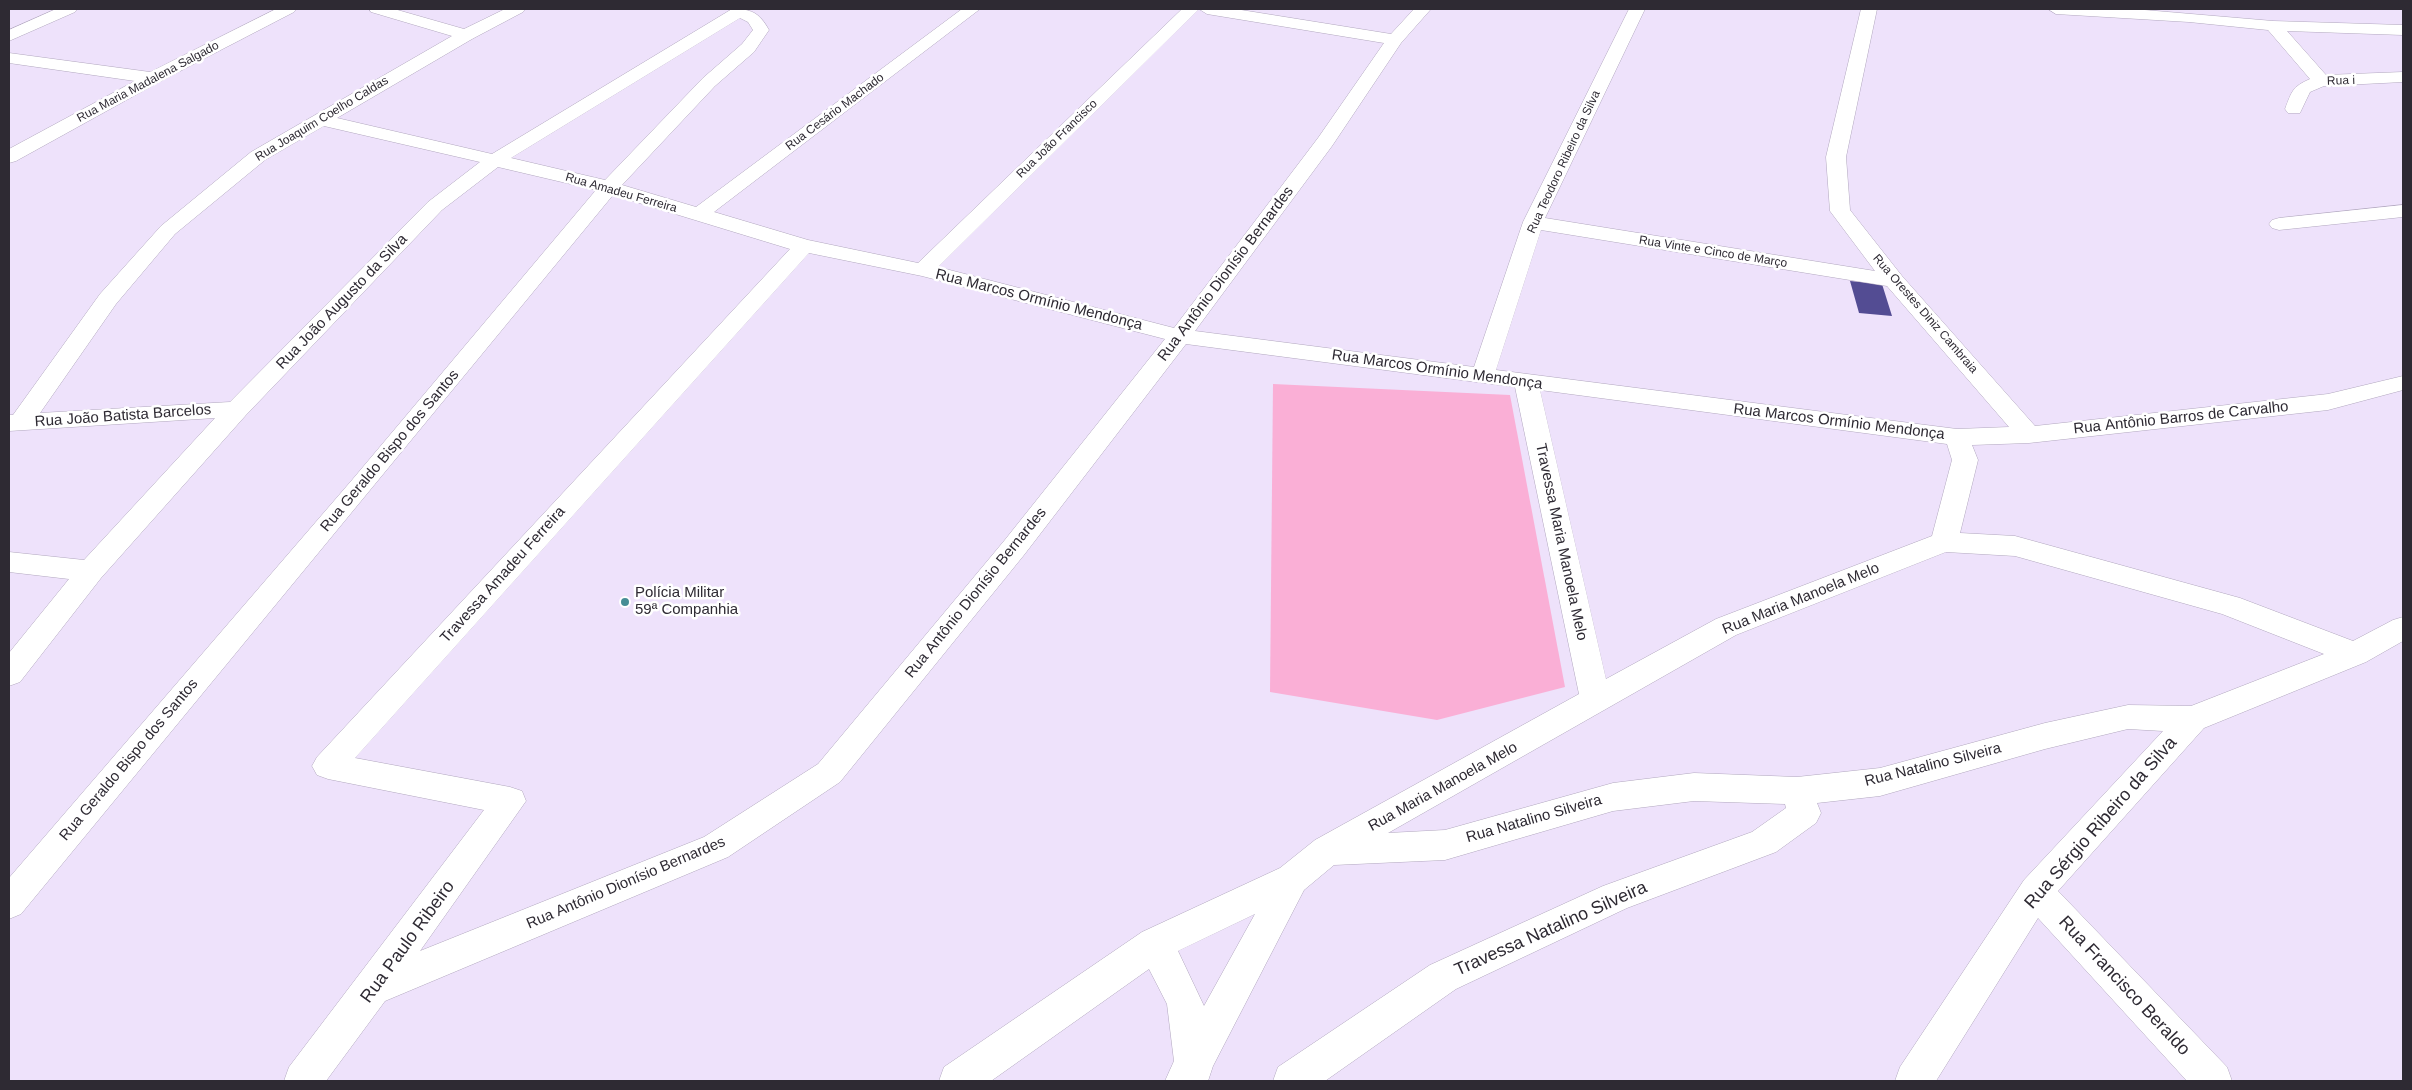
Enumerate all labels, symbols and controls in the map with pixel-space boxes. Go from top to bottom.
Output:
street label: Rua Maria Madalena Salgado [75,38,221,126]
street label: Rua Cesário Machado [783,70,887,154]
street label: Rua Joaquim Coelho Caldas [253,73,391,165]
street label: Rua i [2327,73,2355,89]
street label: Rua Teodoro Ribeiro da Silva [1524,88,1604,236]
street label: Rua João Francisco [1014,97,1100,181]
street label: Rua Amadeu Ferreira [564,170,678,216]
street label: Rua Antônio Dionísio Bernardes [1154,183,1298,365]
street label: Rua João Augusto da Silva [273,231,411,373]
street label: Rua Vinte e Cinco de Março [1638,233,1788,271]
street label: Rua Orestes Diniz Cambraia [1869,252,1981,376]
street label: Rua Marcos Ormínio Mendonça [934,266,1144,334]
street label: Rua Marcos Ormínio Mendonça [1330,346,1544,394]
street label: Rua Geraldo Bispo dos Santos [317,366,463,536]
street label: Rua Antônio Barros de Carvalho [2073,398,2289,438]
street label: Rua Marcos Ormínio Mendonça [1732,400,1946,444]
street label: Rua João Batista Barcelos [34,401,212,431]
street label: Travessa Maria Manoela Melo [1531,442,1591,642]
street label: Travessa Amadeu Ferreira [437,503,569,647]
street label: Rua Antônio Dionísio Bernardes [902,504,1050,682]
street label: Rua Maria Manoela Melo [1720,559,1882,639]
place label: Polícia Militar 59ª Companhia [635,584,738,619]
marker: Polícia Militar 59ª Companhia [619,596,631,608]
street label: Rua Geraldo Bispo dos Santos [56,675,202,845]
street label: Rua Sérgio Ribeiro da Silva [2020,732,2182,914]
street label: Rua Maria Manoela Melo [1365,739,1521,835]
street label: Rua Natalino Silveira [1863,739,2003,791]
street label: Rua Natalino Silveira [1464,791,1604,847]
street label: Rua Antônio Dionísio Bernardes [524,833,728,933]
street label: Rua Paulo Ribeiro [356,877,460,1007]
street label: Travessa Natalino Silveira [1451,877,1651,981]
street label: Rua Francisco Beraldo [2054,912,2194,1060]

